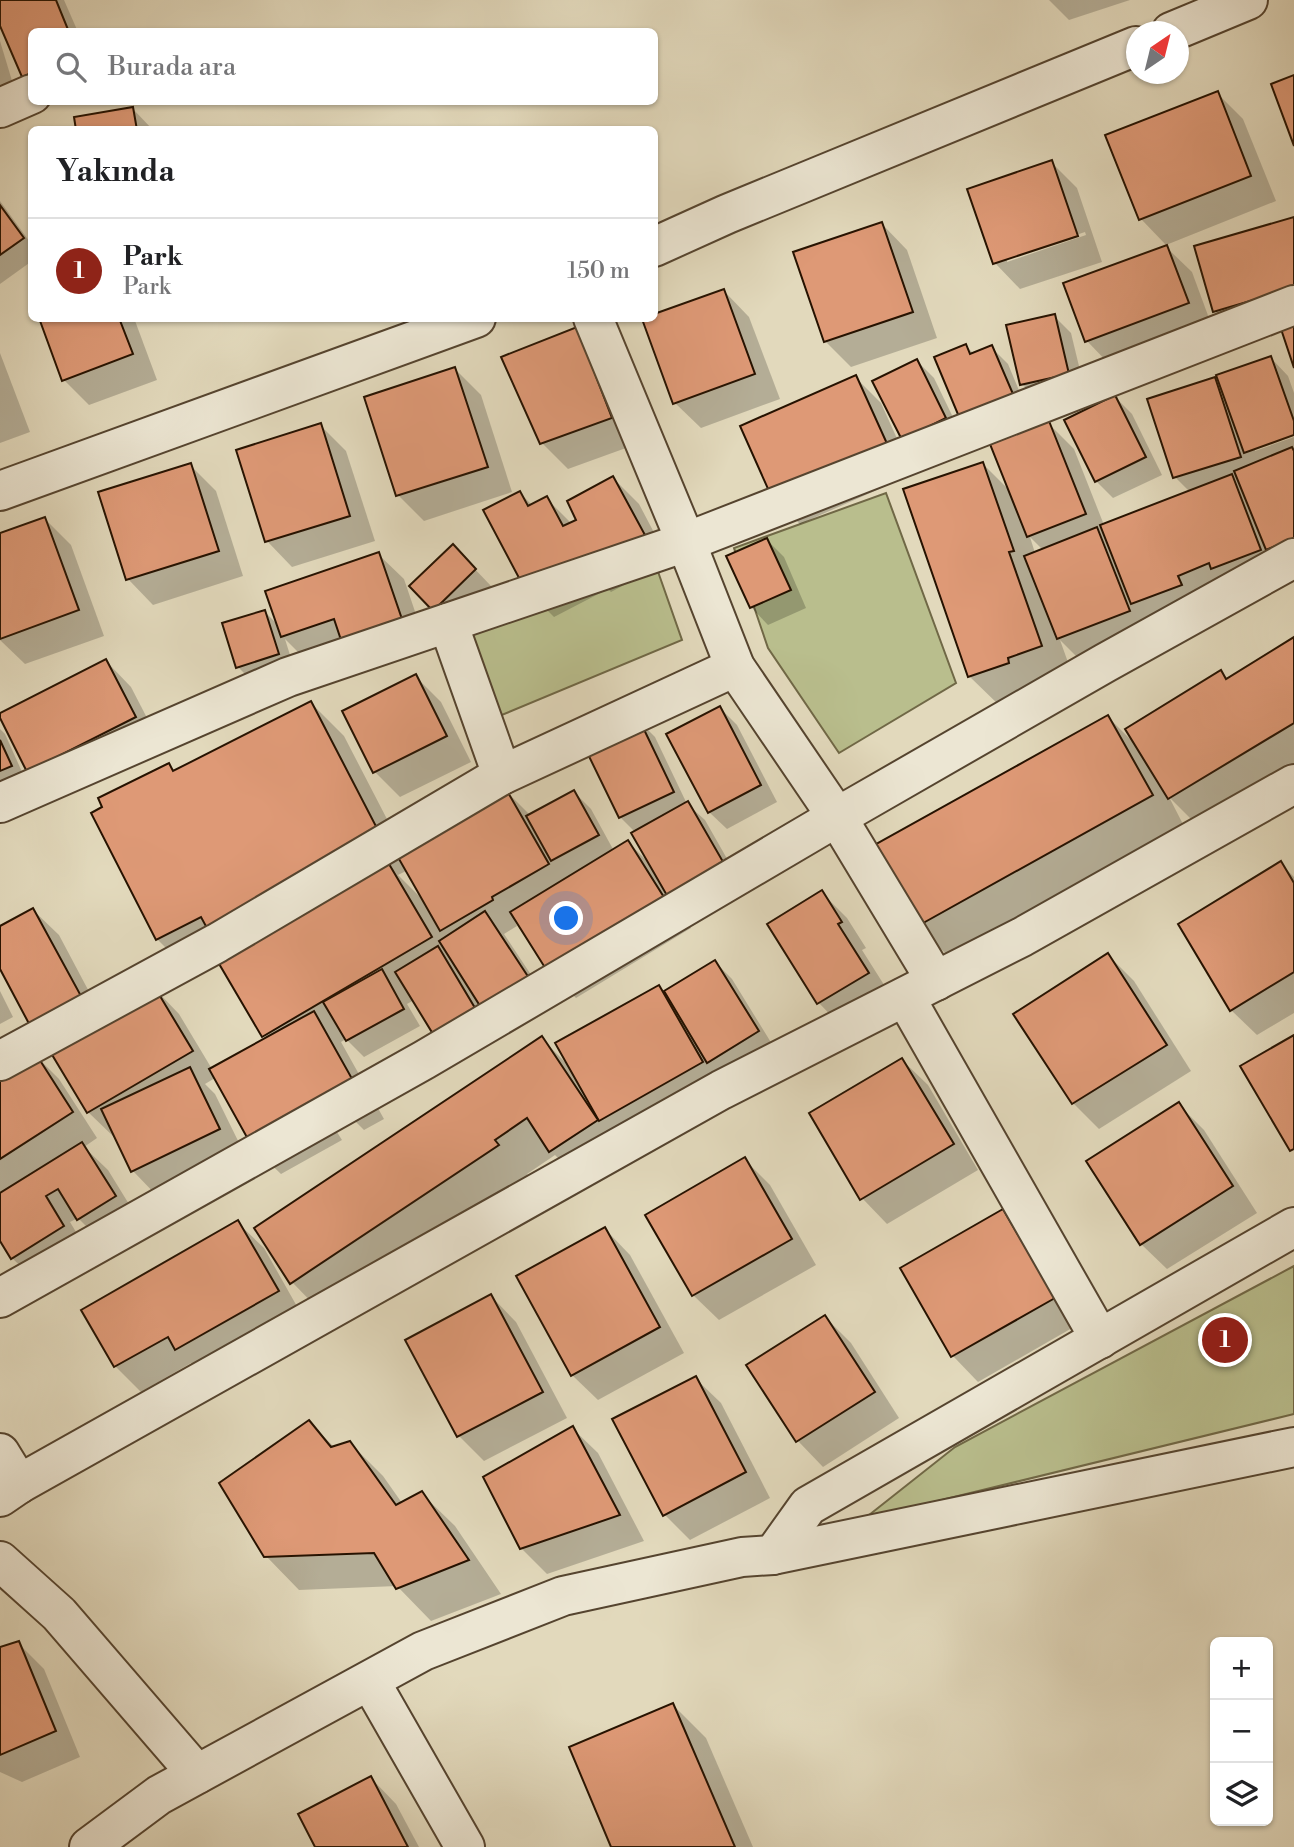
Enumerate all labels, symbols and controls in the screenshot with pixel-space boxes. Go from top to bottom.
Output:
north arrow [1126,21,1189,84]
search box [28,28,658,105]
icon: search [52,48,90,86]
text: Burada ara [108,51,236,83]
text: Yakında [56,153,175,191]
text: Park [123,241,183,273]
text: 1 [73,257,85,285]
text: 150 m [567,257,630,285]
text: Park [123,273,171,301]
your location [549,901,583,935]
pin: 1 [1202,1314,1248,1366]
map controls [1210,1637,1273,1826]
button: + [1210,1637,1273,1700]
button: − [1210,1700,1273,1763]
button: layers [1210,1763,1273,1826]

